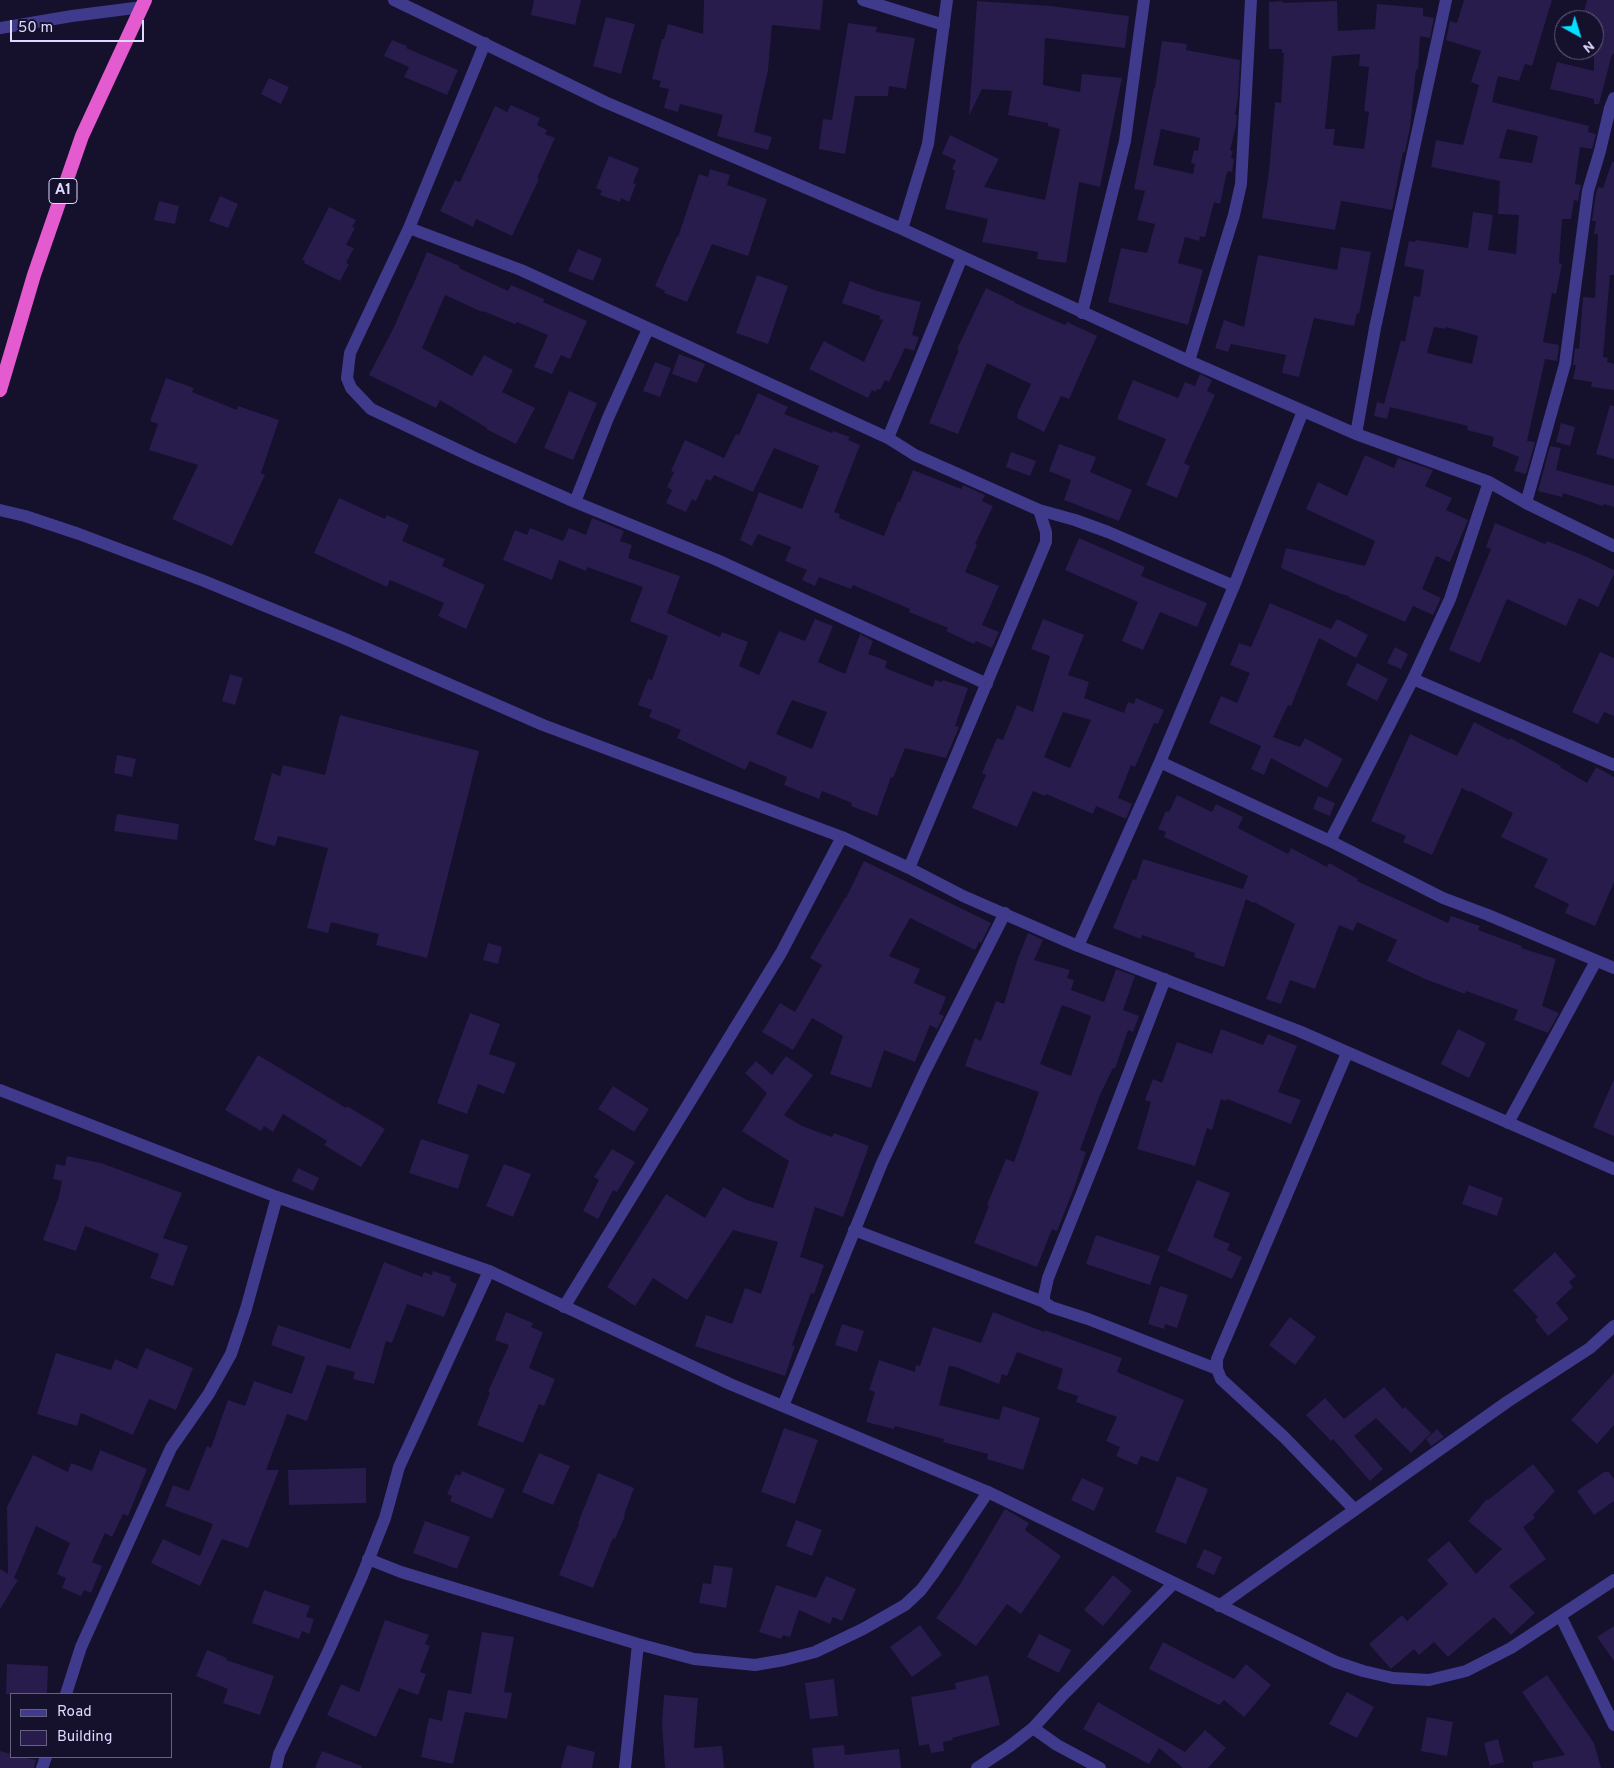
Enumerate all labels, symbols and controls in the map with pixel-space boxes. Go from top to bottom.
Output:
scale bar [12,10,146,42]
north arrow [1554,10,1604,60]
text: 50 m [18,19,53,38]
text: N [1579,36,1597,56]
road number: A1 [49,178,77,204]
legend [10,1693,172,1758]
text: Road [57,1703,92,1722]
text: Building [57,1728,112,1747]

